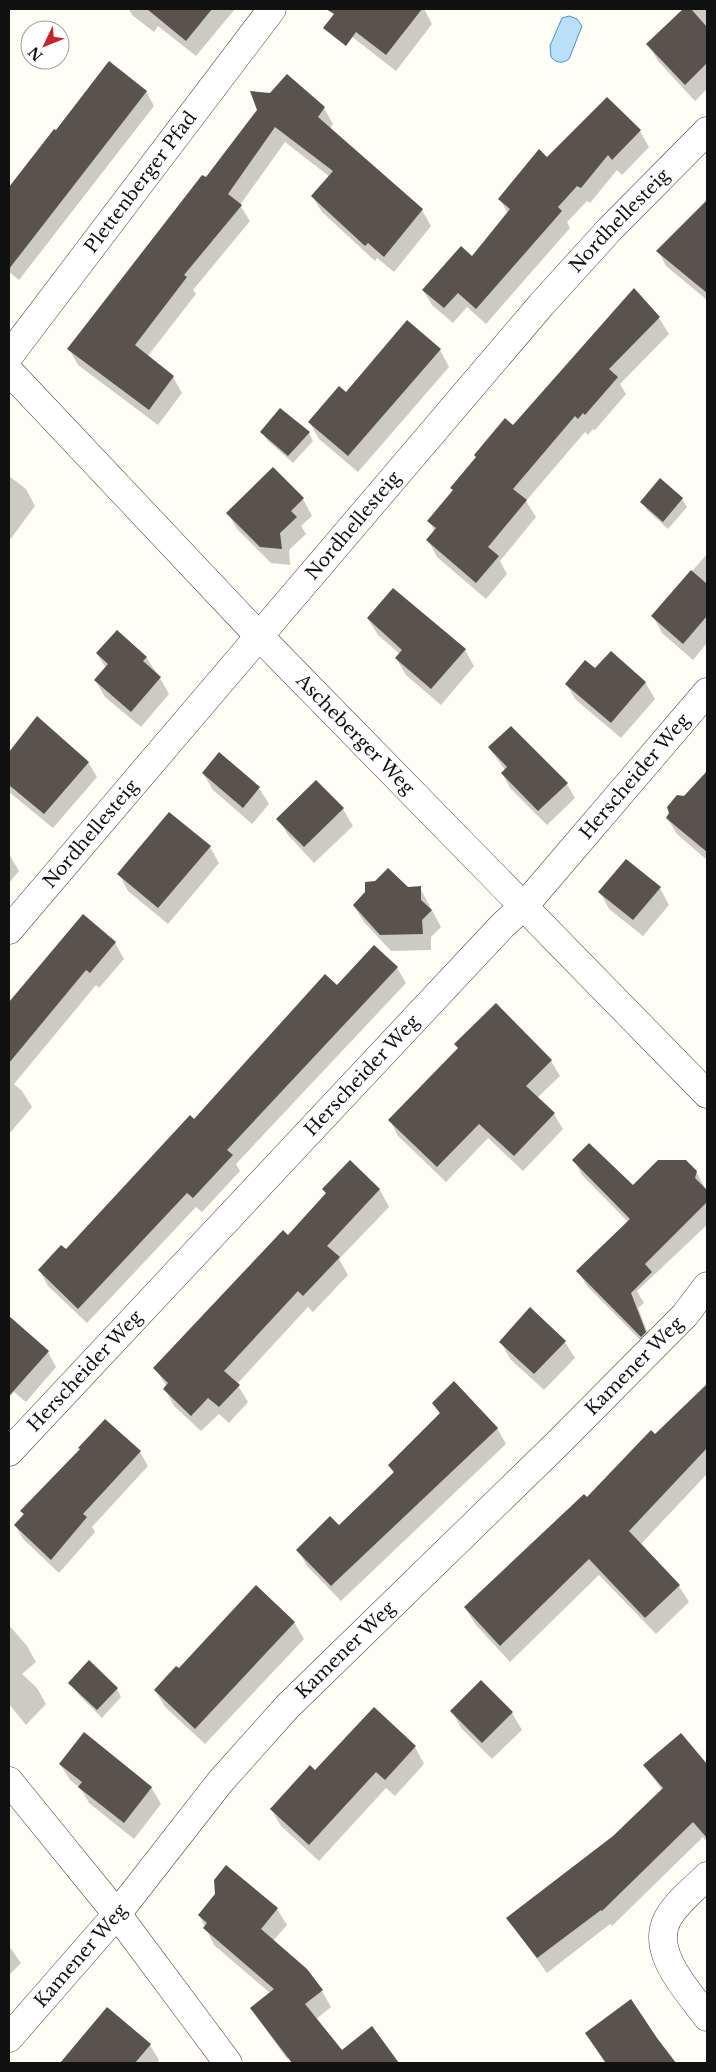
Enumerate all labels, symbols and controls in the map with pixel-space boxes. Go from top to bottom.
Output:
north arrow [20,20,70,70]
text: N [24,43,47,65]
street label: Plettenberger Pfad [80,107,201,257]
street label: Nordhellesteig [565,164,674,277]
street label: Nordhellesteig [301,467,405,584]
street label: Ascheberger Weg [291,669,419,799]
street label: Herscheider Weg [575,709,694,844]
street label: Nordhellesteig [39,775,143,893]
street label: Herscheider Weg [300,1010,424,1141]
street label: Herscheider Weg [23,1306,147,1436]
street label: Kamener Weg [581,1312,688,1420]
street label: Kamener Weg [291,1597,400,1703]
street label: Kamener Weg [30,1900,132,2012]

